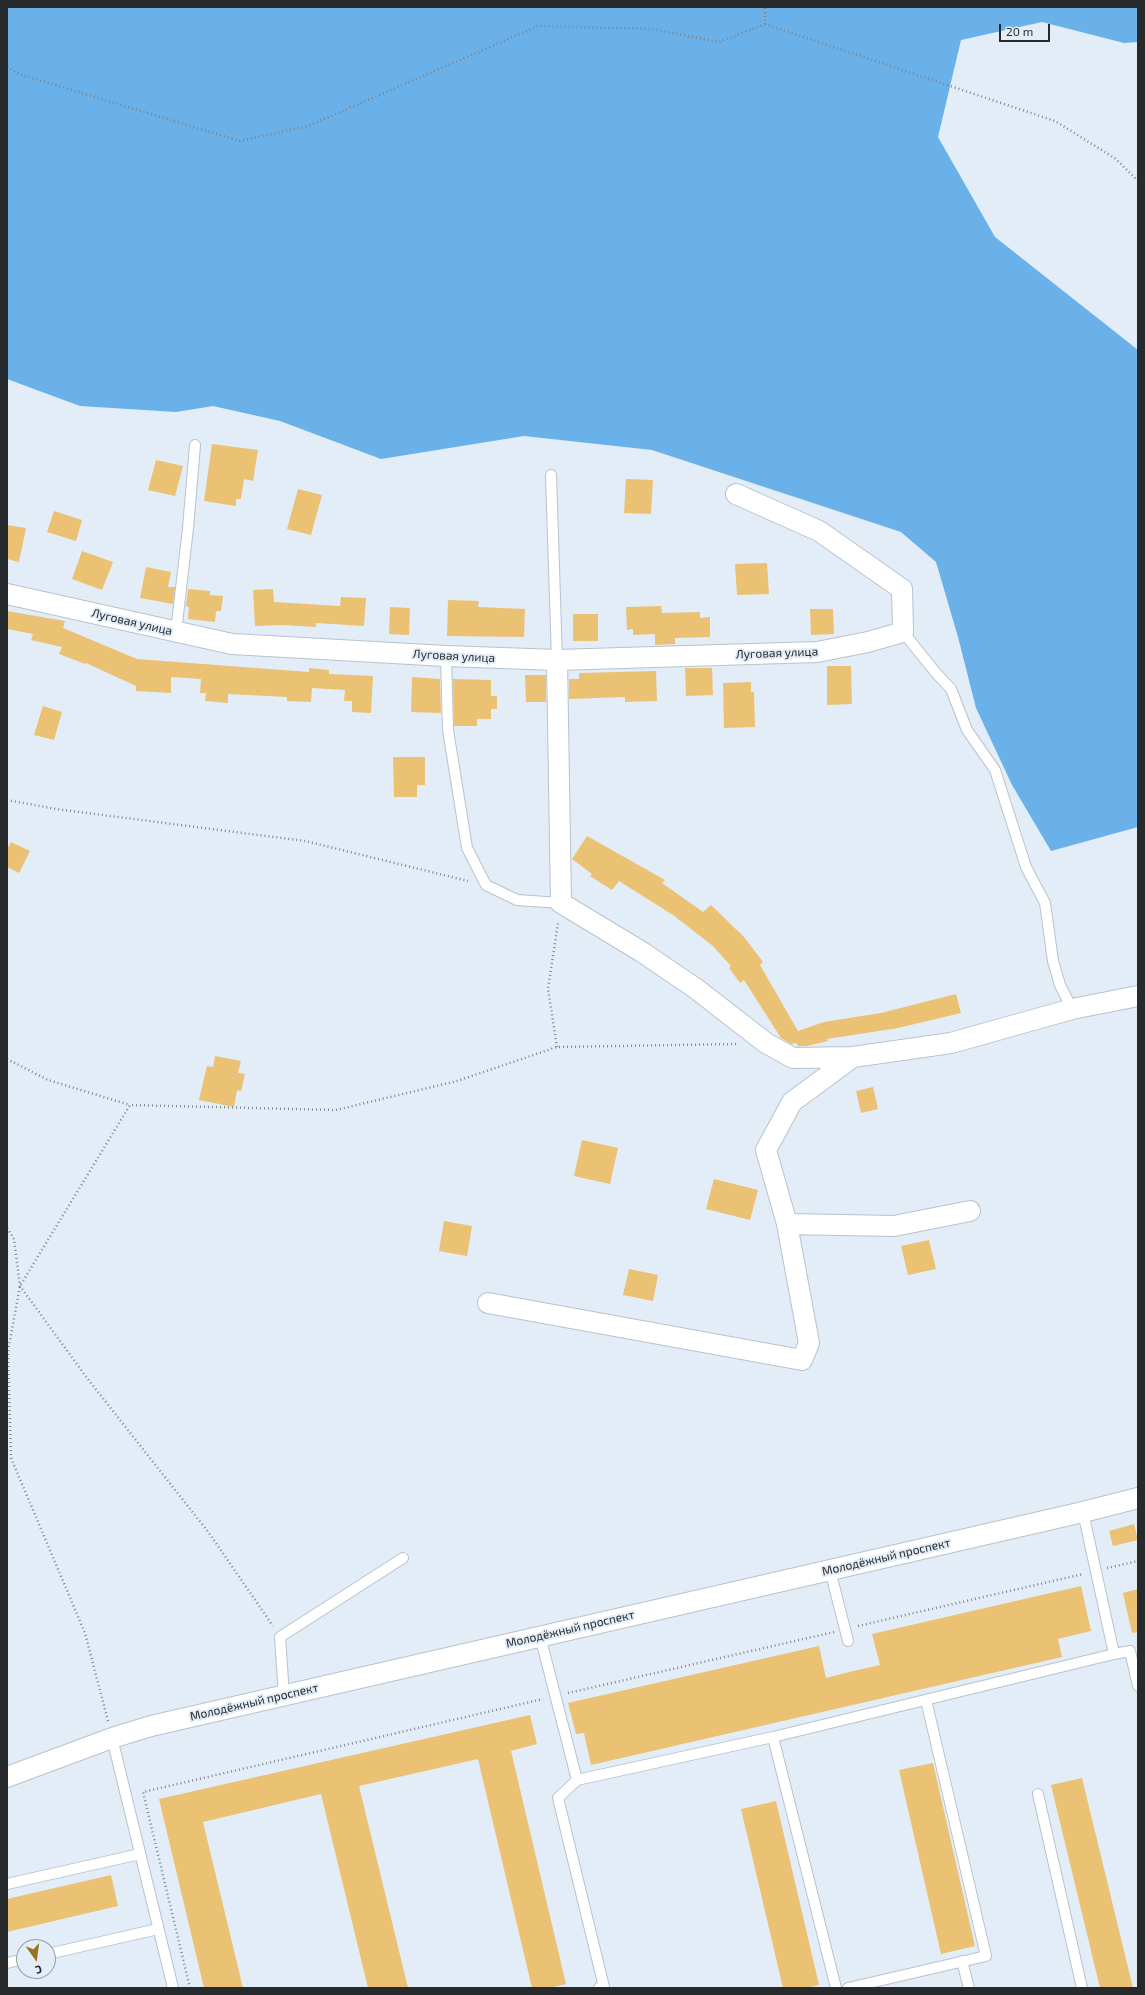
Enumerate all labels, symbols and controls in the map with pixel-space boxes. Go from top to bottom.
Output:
scale bar [1001,16,1052,42]
text: 20 m [1006,24,1033,38]
street label: Луговая улица [90,606,174,638]
street label: Луговая улица [736,644,818,662]
street label: Луговая улица [412,647,496,665]
street label: Молодёжный проспект [820,1535,952,1579]
street label: Молодёжный проспект [504,1607,636,1651]
street label: Молодёжный проспект [188,1680,320,1724]
north arrow [16,1939,56,1979]
text: С [34,1963,43,1977]

